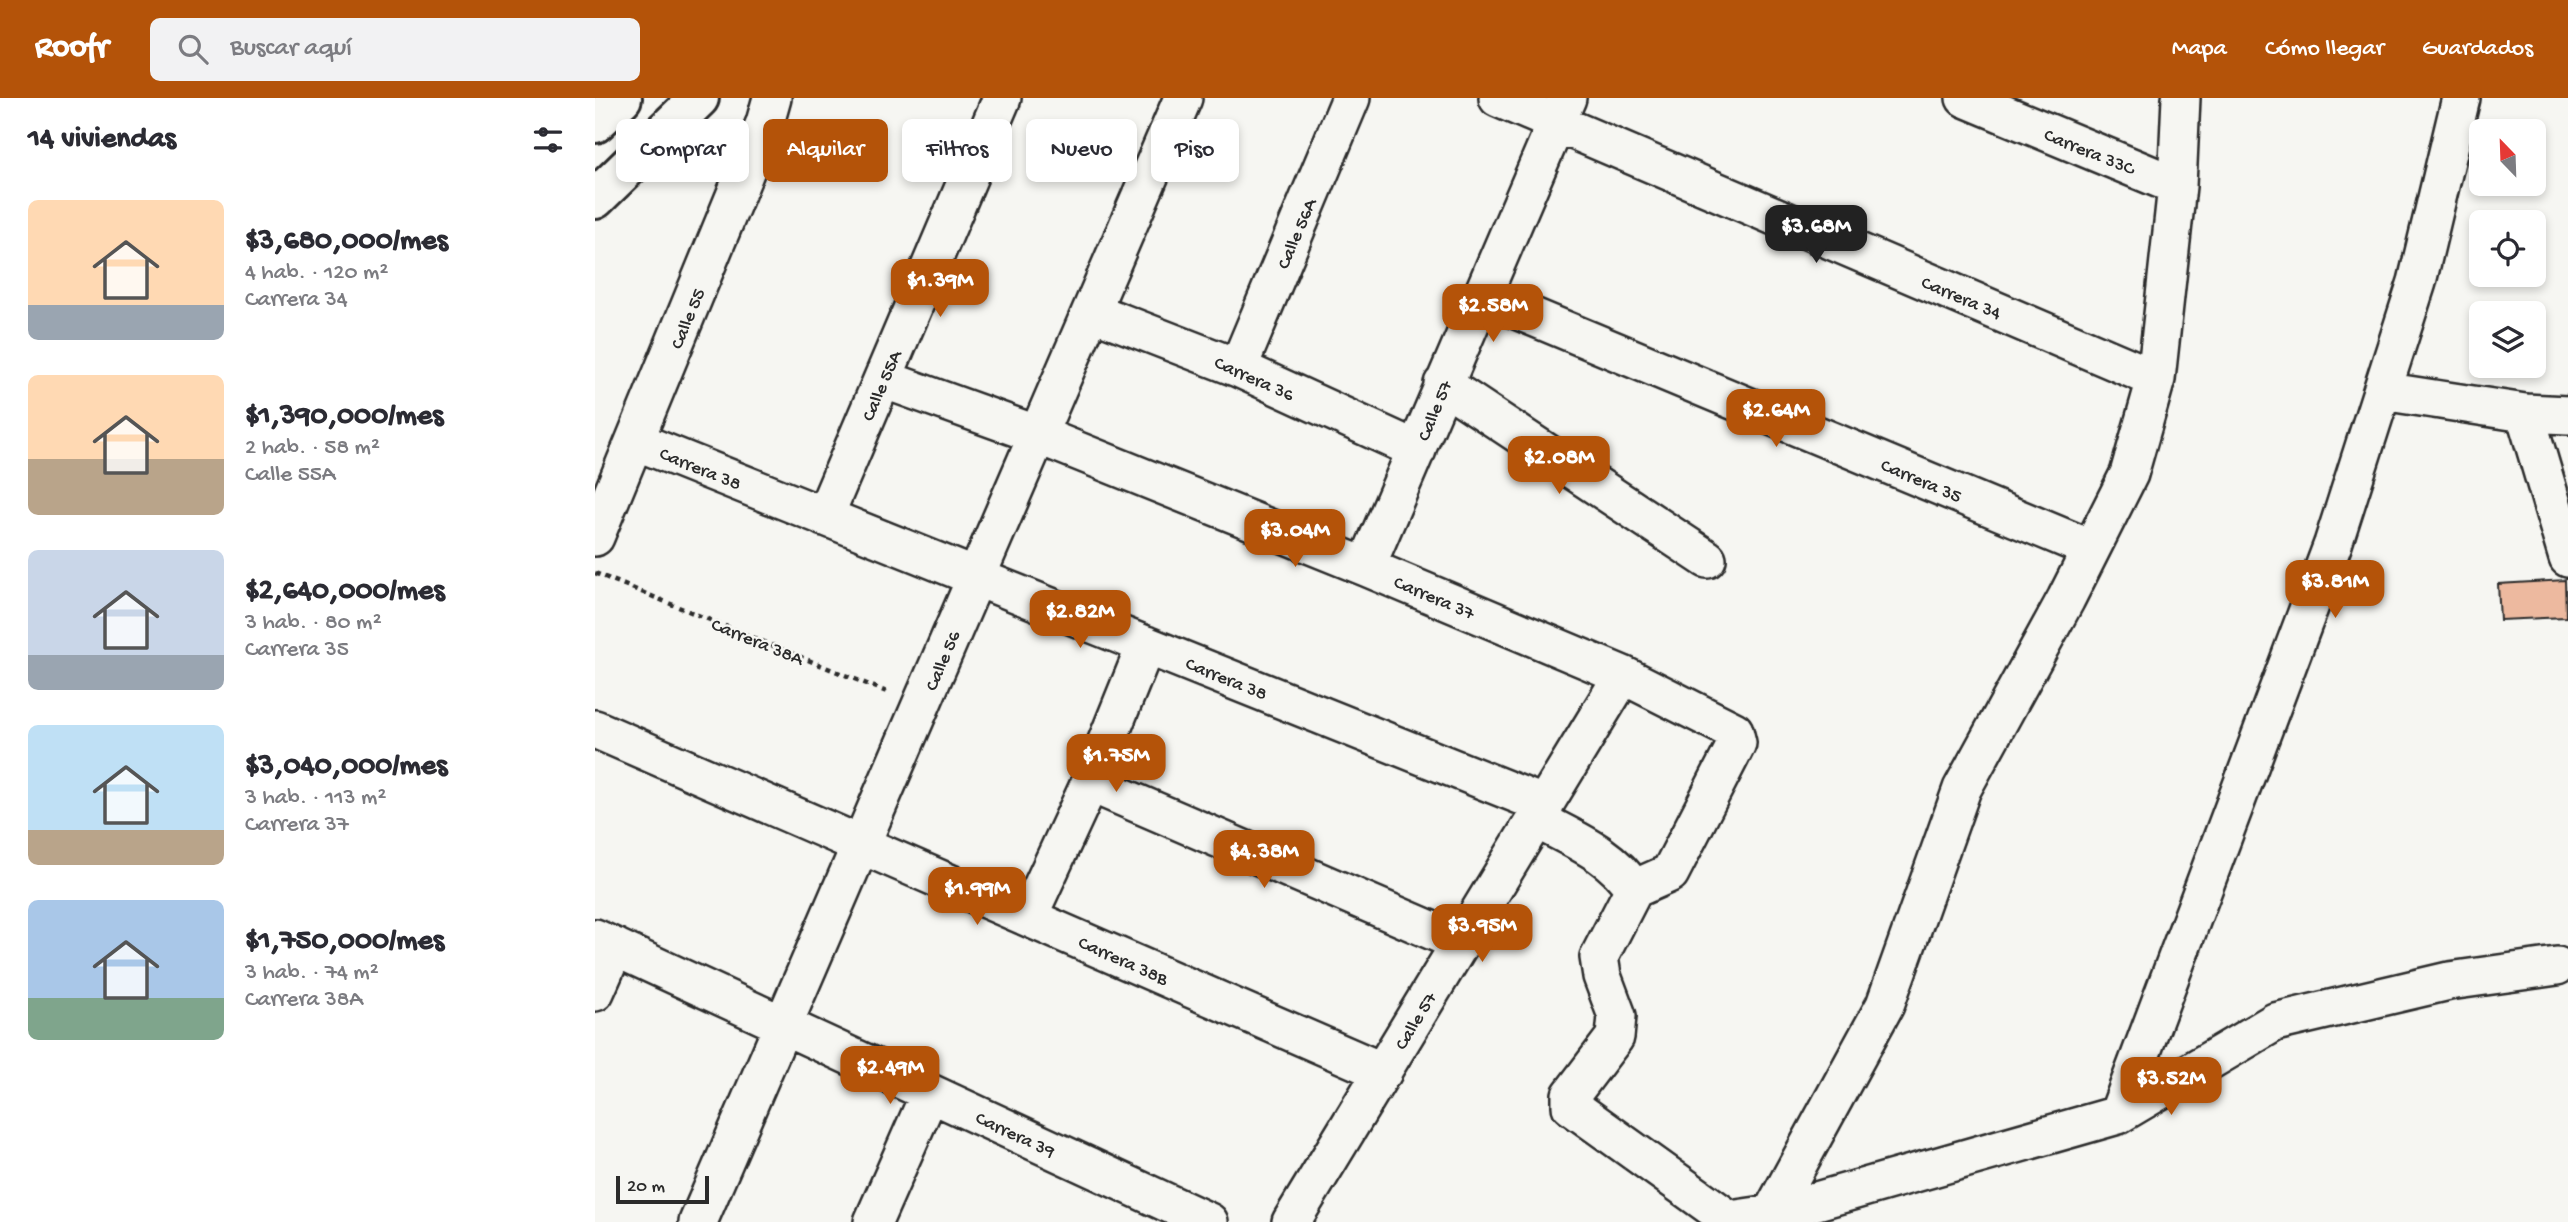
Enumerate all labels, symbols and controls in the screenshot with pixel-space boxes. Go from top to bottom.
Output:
search box [150,18,640,81]
text: Roofr [35,30,108,68]
icon: search [174,30,212,68]
text: Buscar aquí [230,34,352,65]
text: Mapa [2172,35,2227,64]
text: Cómo llegar [2265,35,2384,64]
text: Guardados [2422,35,2533,64]
chip: Comprar [616,119,749,182]
chip: Alquilar [763,119,888,182]
chip: Filtros [902,119,1012,182]
chip: Nuevo [1026,119,1137,182]
chip: Piso [1151,119,1239,182]
north arrow [2469,119,2546,196]
map controls [2469,119,2546,378]
icon: filters [529,121,567,159]
text: 14 viviendas [28,123,176,158]
street label: Carrera 33C [2040,125,2139,183]
street label: Calle 56A [1273,194,1324,273]
pin: $3.68M [1759,206,1873,265]
button: locate [2469,210,2546,287]
text: $3.68M [1781,214,1851,241]
text: $3,680,000/mes [245,225,448,260]
icon: home [84,228,168,312]
text: 4 hab. · 120 m² [245,260,388,287]
pin: $1.39M [883,260,997,319]
text: $1.39M [907,268,973,295]
street label: Carrera 34 [1917,272,2004,326]
pin: $2.58M [1436,285,1550,344]
street label: Calle 55 [667,286,712,353]
text: Carrera 34 [245,287,348,314]
text: $2.58M [1458,293,1528,320]
button: layers [2469,301,2546,378]
street label: Calle 55A [858,346,909,425]
street label: Carrera 36 [1210,352,1298,408]
street label: Calle 57 [1414,377,1459,445]
pin: $2.64M [1719,390,1833,449]
text: $2.64M [1742,398,1810,425]
text: $1,390,000/mes [245,400,443,435]
icon: home [84,403,168,487]
text: 2 hab. · 58 m² [245,435,380,462]
pin: $2.08M [1502,436,1616,496]
street label: Carrera 38 [655,443,744,497]
text: $2.08M [1524,445,1594,472]
street label: Carrera 35 [1877,455,1965,510]
text: Calle 55A [245,462,335,489]
pin: $3.04M [1238,510,1352,569]
text: $3.04M [1260,518,1330,545]
pin: $3.81M [2278,560,2392,620]
text: $3.81M [2301,569,2369,596]
street label: Carrera 37 [1390,572,1479,627]
text: $2,640,000/mes [245,575,445,610]
icon: home [84,578,168,662]
pin: $2.82M [1023,590,1137,650]
text: $2.82M [1046,599,1114,626]
text: 3 hab. · 80 m² [245,610,382,637]
street label: Carrera 38A [707,614,808,673]
street label: Calle 56 [921,627,967,695]
text: Carrera 35 [245,637,349,664]
street label: Carrera 38 [1181,653,1270,707]
pin: $1.75M [1059,734,1173,794]
text: $1.75M [1083,743,1149,770]
text: $3,040,000/mes [245,750,447,785]
icon: home [84,753,168,837]
text: 3 hab. · 113 m² [245,785,386,812]
text: Carrera 37 [245,812,349,839]
pin: $4.38M [1207,830,1321,890]
text: $4.38M [1230,839,1298,866]
pin: $1.99M [920,868,1034,927]
text: $1.99M [944,876,1010,903]
pin: $3.95M [1425,904,1539,964]
text: $3.95M [1447,913,1517,940]
text: $1,750,000/mes [245,925,444,960]
icon: home [84,928,168,1012]
street label: Carrera 38B [1074,932,1172,993]
text: 3 hab. · 74 m² [245,960,379,987]
text: Carrera 38A [245,987,363,1014]
street label: Calle 57 [1391,988,1444,1055]
pin: $2.49M [833,1046,947,1106]
text: $2.49M [856,1055,924,1082]
pin: $3.52M [2114,1058,2228,1117]
text: $3.52M [2137,1066,2205,1093]
street label: Carrera 39 [971,1108,1058,1165]
scale bar [616,1173,709,1205]
text: 20 m [627,1176,665,1199]

